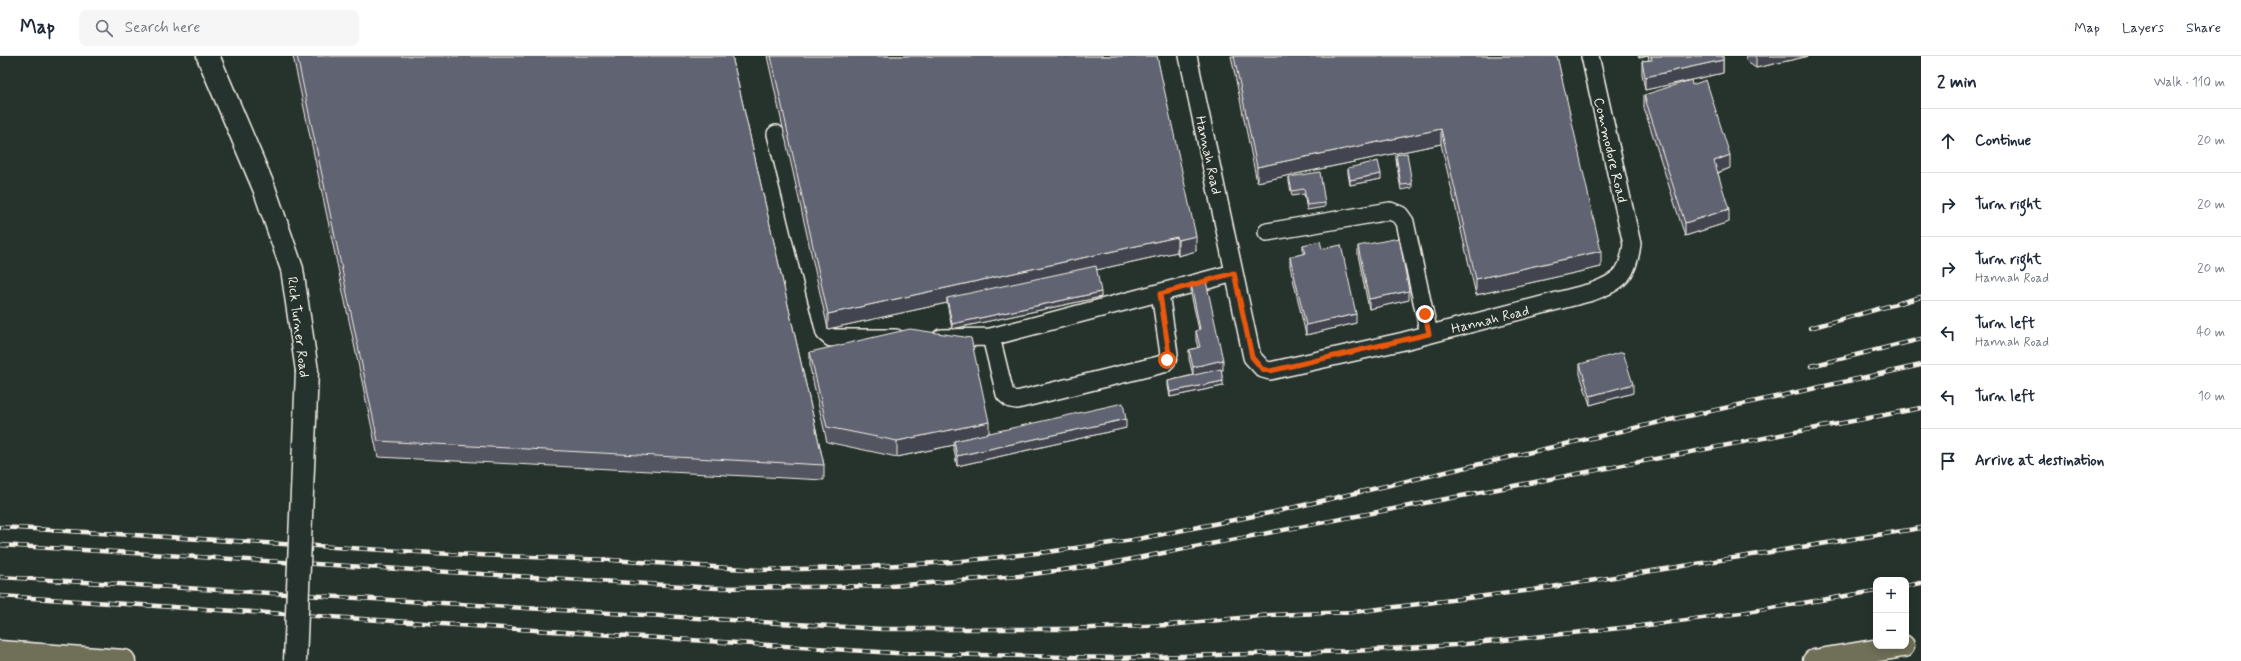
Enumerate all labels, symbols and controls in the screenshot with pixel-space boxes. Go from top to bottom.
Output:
search box [79,10,359,46]
text: Map [20,15,55,40]
icon: search [93,17,115,39]
text: Search here [125,18,200,38]
text: Map [2074,19,2100,37]
text: Layers [2122,19,2164,37]
text: Share [2186,19,2221,37]
text: 2 min [1937,71,1977,93]
text: Walk · 110 m [2154,74,2225,91]
street label: Commodore Road [1589,96,1631,205]
street label: Hannah Road [1191,114,1225,196]
icon: ahead [1937,130,1959,152]
text: Continue [1975,131,2031,151]
text: 20 m [2197,132,2225,149]
icon: right [1937,194,1959,216]
text: Turn right [1975,195,2042,215]
text: 20 m [2197,196,2225,213]
text: Turn right [1975,250,2042,270]
icon: right [1937,258,1959,280]
text: 20 m [2197,260,2225,277]
text: Hannah Road [1975,270,2049,287]
street label: Rick Turner Road [283,276,313,379]
street label: Hannah Road [1449,302,1531,338]
route end [1416,305,1434,323]
text: Turn left [1975,314,2035,334]
icon: left [1937,322,1959,344]
text: 40 m [2196,324,2225,341]
text: Hannah Road [1975,334,2049,351]
route start [1158,351,1176,369]
icon: left [1937,386,1959,408]
text: Turn left [1975,387,2035,407]
text: 10 m [2198,388,2225,405]
icon: arrive [1937,450,1959,472]
text: Arrive at destination [1975,451,2104,471]
map controls [1873,577,1909,649]
button: + [1873,577,1909,613]
button: − [1873,613,1909,649]

